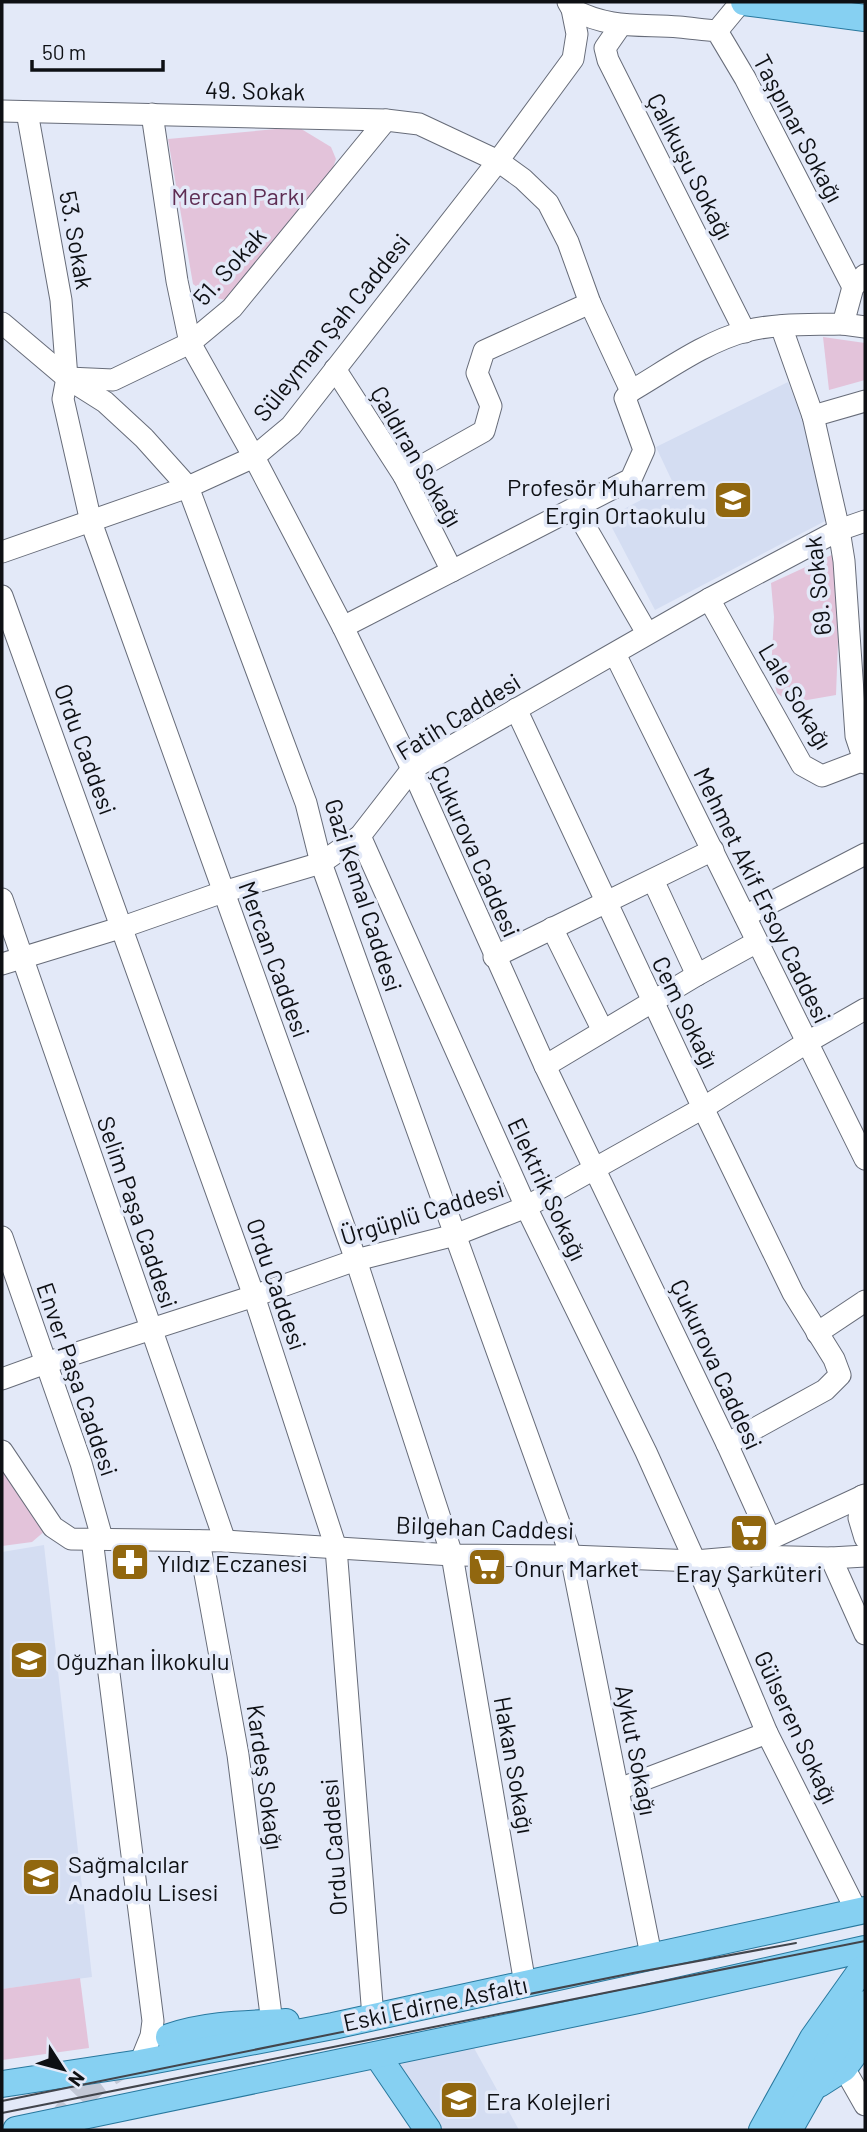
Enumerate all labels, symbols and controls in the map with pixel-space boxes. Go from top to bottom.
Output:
scale bar [32,28,163,72]
text: 50 m [42,39,86,64]
street label: Taşpınar Sokağı [748,49,850,207]
street label: 49. Sokak [205,75,305,105]
street label: Çalıkuşu Sokağı [642,88,740,244]
park label: Mercan Parkı [171,181,305,210]
street label: 53. Sokak [54,189,100,291]
street label: 51. Sokak [187,221,271,311]
street label: Süleyman Şah Caddesi [246,227,416,427]
street label: Çaldıran Sokağı [365,380,469,532]
place label: Profesör Muharrem Ergin Ortaokulu [507,472,706,529]
school or university icon: Profesör Muharrem Ergin Ortaokulu [712,479,754,521]
street label: 69. Sokak [797,535,837,637]
street label: Lale Sokağı [753,638,839,754]
street label: Fatih Caddesi [391,666,525,766]
street label: Ordu Caddesi [49,679,123,819]
street label: Çukurova Caddesi [425,761,527,941]
street label: Mehmet Akif Ersoy Caddesi [688,762,838,1028]
street label: Gazi Kemal Caddesi [319,795,409,995]
street label: Mercan Caddesi [233,877,317,1041]
street label: Cem Sokağı [646,951,726,1073]
street label: Selim Paşa Caddesi [92,1112,184,1312]
street label: Elektrik Sokağı [502,1113,594,1265]
street label: Ürgüplü Caddesi [337,1173,507,1251]
street label: Ordu Caddesi [241,1214,313,1354]
street label: Çukurova Caddesi [665,1274,769,1454]
street label: Enver Paşa Caddesi [31,1278,125,1480]
street label: Bilgehan Caddesi [395,1509,575,1545]
supermarket icon: Eray Şarküteri [728,1512,770,1554]
pharmacy icon: Yıldız Eczanesi [109,1541,151,1583]
supermarket icon: Onur Market [466,1546,508,1588]
place label: Yıldız Eczanesi [157,1548,308,1577]
place label: Onur Market [514,1553,639,1582]
place label: Eray Şarküteri [675,1558,823,1587]
school or university icon: Oğuzhan İlkokulu [8,1639,50,1681]
place label: Oğuzhan İlkokulu [56,1646,230,1675]
street label: Gülseren Sokağı [749,1646,845,1808]
street label: Aykut Sokağı [610,1682,664,1818]
street label: Hakan Sokağı [489,1694,541,1836]
street label: Kardeş Sokağı [241,1702,291,1852]
street label: Ordu Caddesi [314,1777,352,1917]
place label: Sağmalcılar Anadolu Lisesi [68,1849,219,1906]
school or university icon: Sağmalcılar Anadolu Lisesi [20,1856,62,1898]
street label: Eski Edirne Asfaltı [340,1969,530,2037]
north arrow [28,2034,98,2104]
text: N [64,2067,90,2091]
school or university icon: Era Kolejleri [438,2079,480,2121]
place label: Era Kolejleri [486,2086,611,2115]

